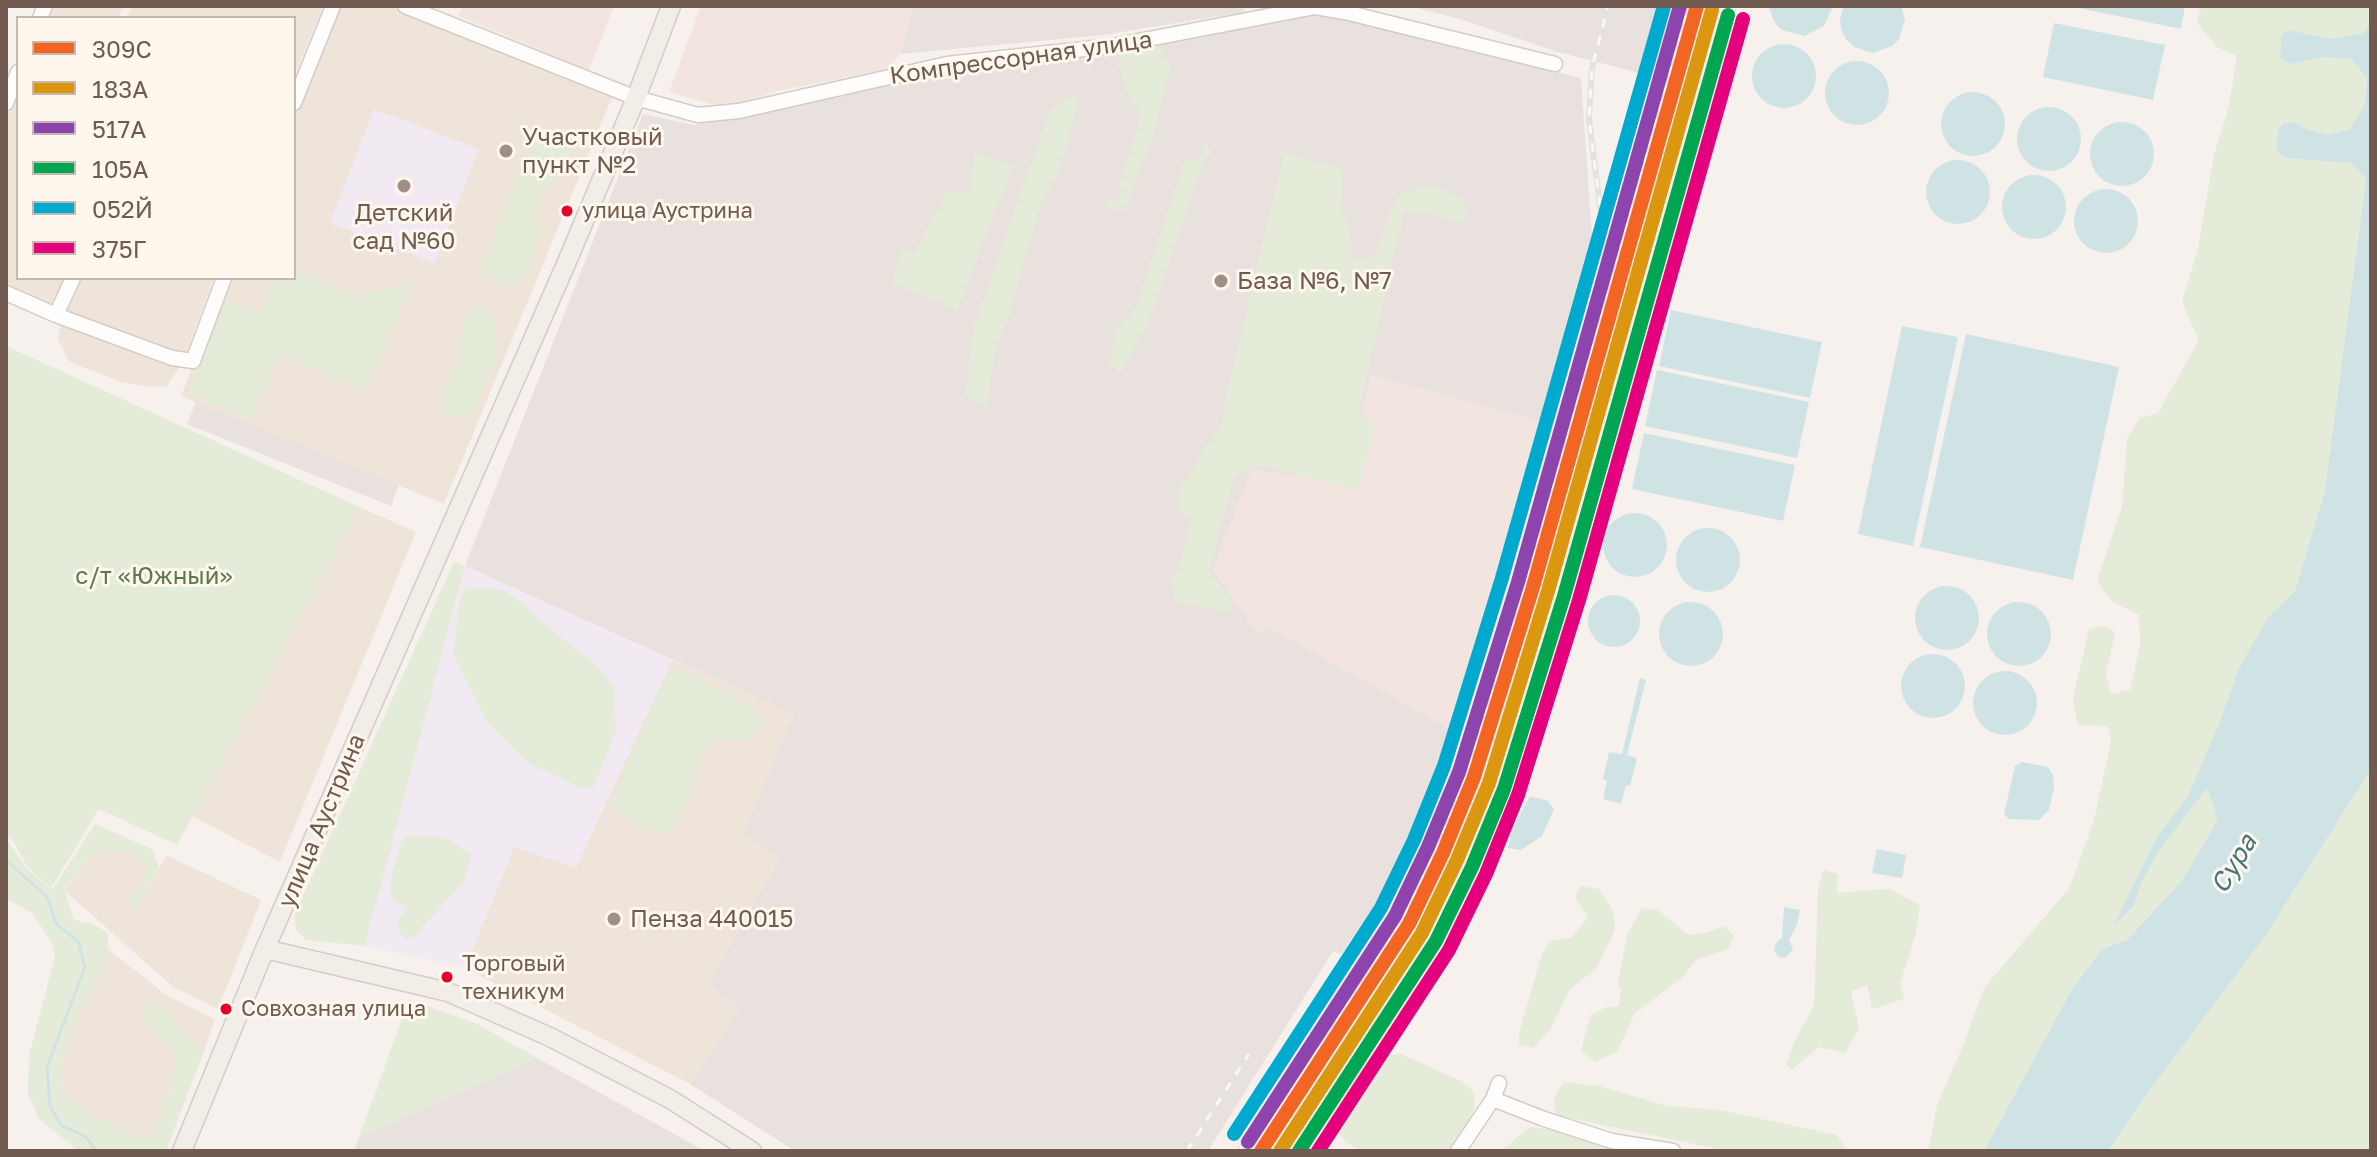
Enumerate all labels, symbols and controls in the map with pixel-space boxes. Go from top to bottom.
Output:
legend [16,16,296,280]
street label: Компрессорная улица [888,25,1154,91]
text: 309С [92,34,152,63]
text: 183А [92,74,148,103]
text: 517А [92,114,146,143]
place label: Участковый пункт №2 [522,123,663,179]
marker: Участковый пункт №2 [497,142,515,160]
text: 105А [92,154,149,183]
marker: Детский сад №60 [395,177,413,195]
text: 052Й [92,194,153,223]
place label: улица Аустрина [582,198,753,224]
place label: Детский сад №60 [353,199,455,255]
marker: улица Аустрина [559,203,575,219]
text: 375Г [92,234,146,263]
place label: База №6, №7 [1237,267,1392,295]
marker: База №6, №7 [1212,272,1230,290]
park label: с/т «Южный» [75,562,233,590]
street label: улица Аустрина [272,730,372,912]
water label: Сура [2204,829,2264,899]
place label: Пенза 440015 [630,905,793,933]
marker: Пенза 440015 [605,910,623,928]
place label: Торговый техникум [462,951,565,1002]
marker: Торговый техникум [439,969,455,985]
place label: Совхозная улица [241,996,426,1022]
marker: Совхозная улица [218,1001,234,1017]

